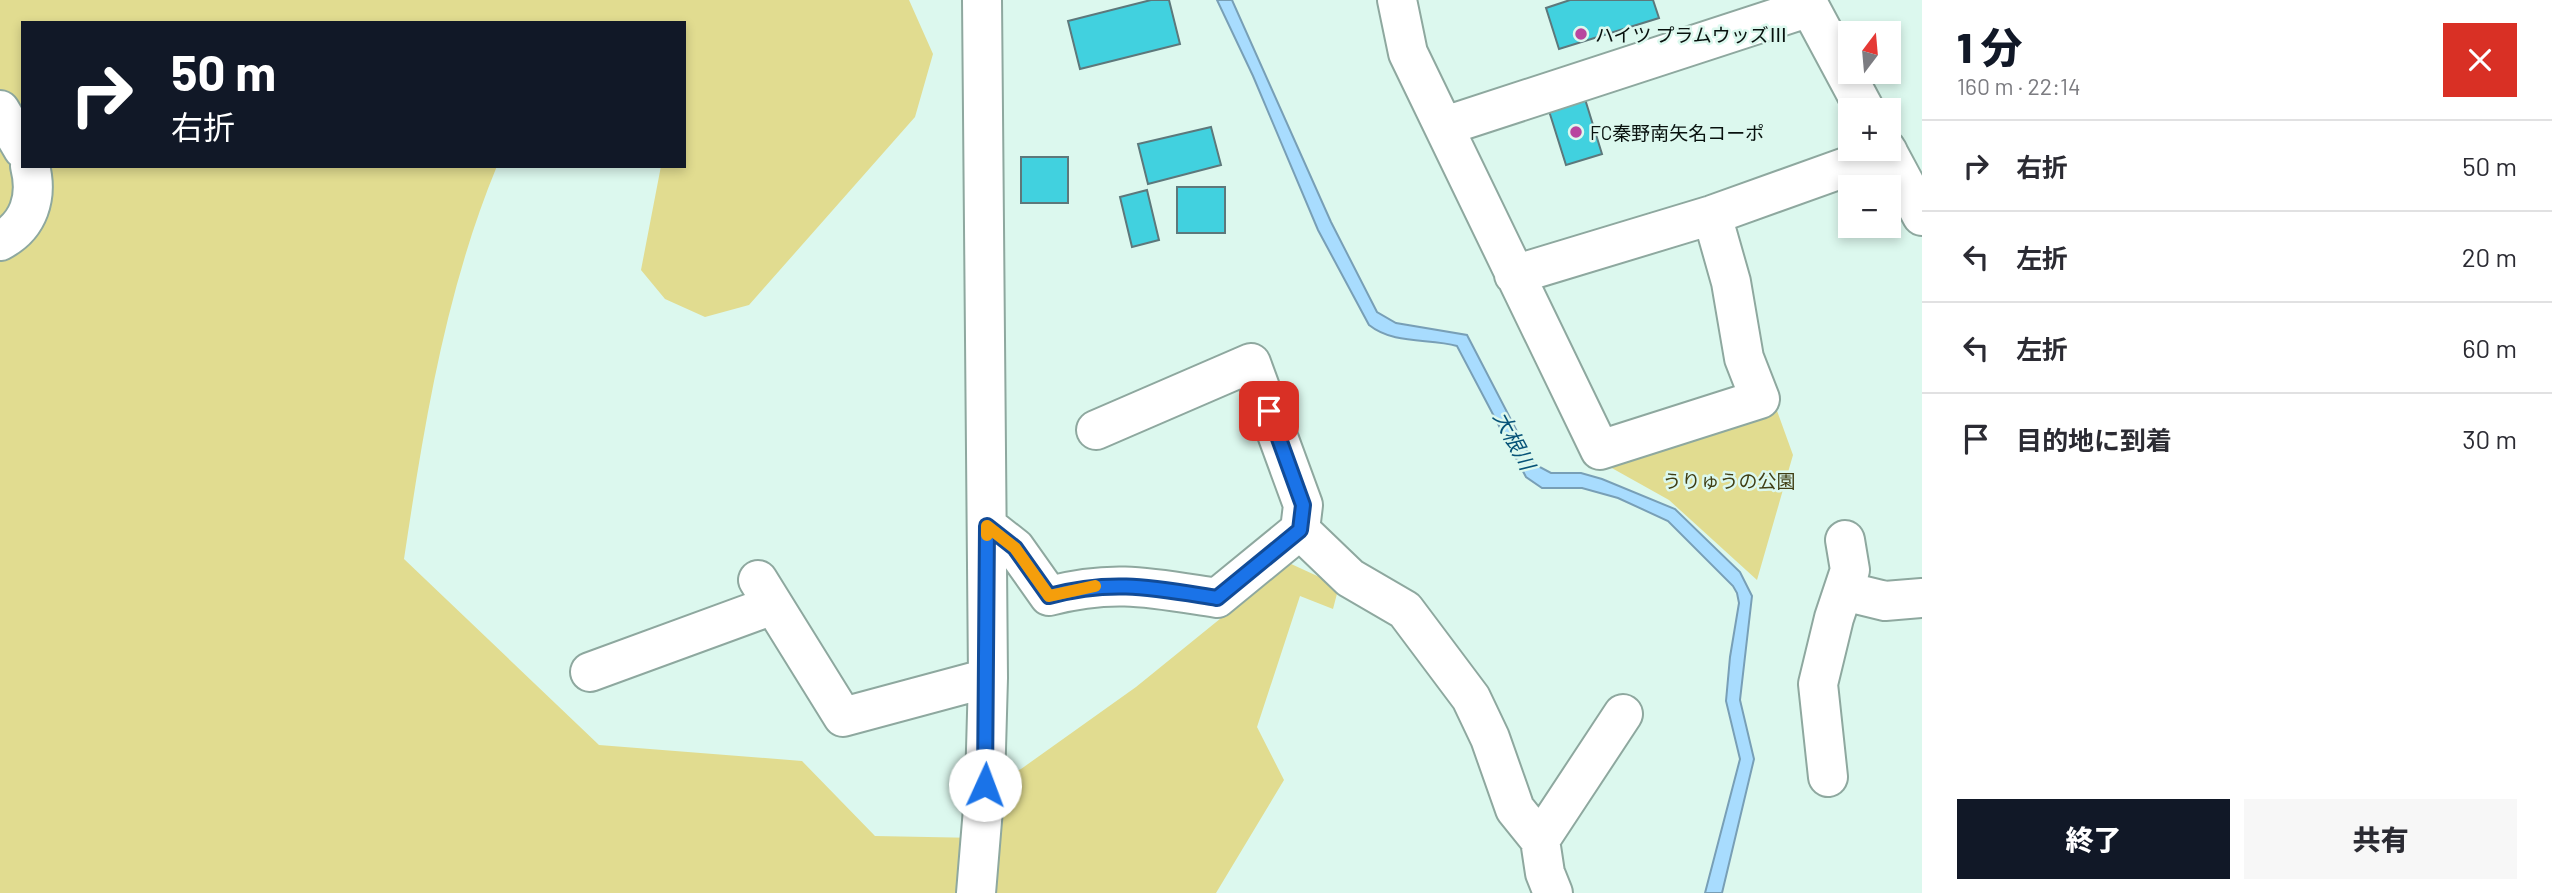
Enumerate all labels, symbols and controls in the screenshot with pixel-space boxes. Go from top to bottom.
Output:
north arrow [1838,21,1900,84]
map controls [1838,21,1901,238]
text: 1 分 [1957,21,2022,71]
place label: ハイツ プラムウッズⅢ [1595,23,1788,46]
button: close [2443,23,2517,97]
marker: ハイツ プラムウッズⅢ [1573,26,1589,42]
text: 50 m [171,42,276,101]
icon: right [56,49,147,140]
text: 160 m · 22:14 [1957,72,2081,100]
button: + [1838,98,1901,161]
text: 右折 [171,107,235,145]
place label: FC秦野南矢名コーポ [1590,121,1764,144]
marker: FC秦野南矢名コーポ [1568,124,1584,140]
icon: right [1957,147,1995,185]
text: 50 m [2462,150,2517,181]
text: 右折 [2016,151,2068,182]
button: − [1838,175,1901,238]
icon: left [1957,238,1995,276]
text: 20 m [2462,241,2517,272]
text: 左折 [2016,242,2068,273]
icon: left [1957,329,1995,367]
text: 60 m [2462,332,2517,363]
text: 左折 [2016,333,2068,364]
pin [1239,381,1299,441]
icon: arrive [1250,392,1288,430]
water label: 大根川 [1489,406,1542,475]
icon: arrive [1957,420,1995,458]
text: 30 m [2462,423,2517,454]
text: 目的地に到着 [2016,424,2172,455]
park label: うりゅうの公園 [1662,469,1796,492]
position arrow [948,748,1022,822]
button: 終了 [1957,799,2230,879]
button: 共有 [2244,799,2517,879]

